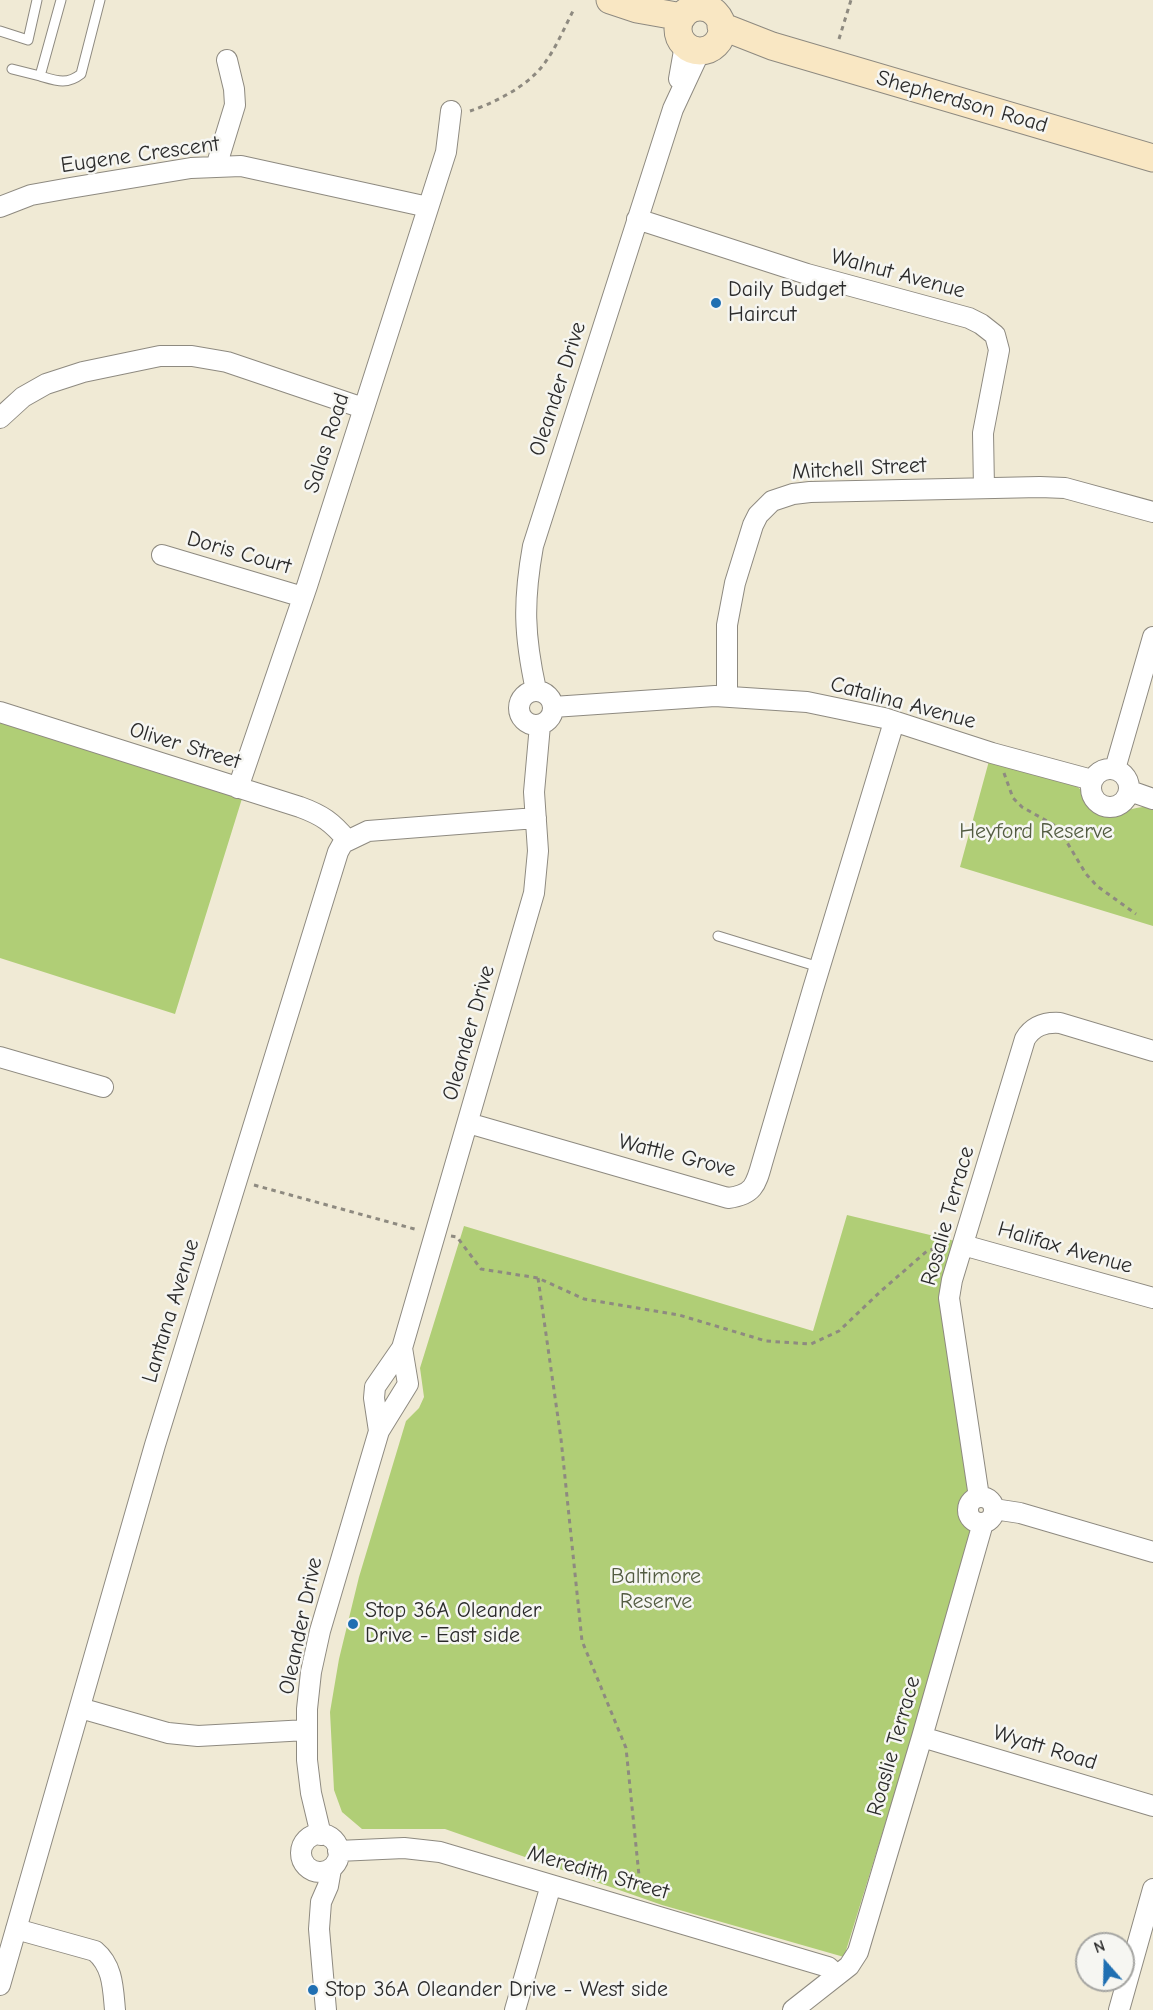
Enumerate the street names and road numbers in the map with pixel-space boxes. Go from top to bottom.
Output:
street label: Shepherdson Road [873,65,1051,139]
street label: Eugene Crescent [59,131,221,179]
street label: Walnut Avenue [828,243,968,305]
street label: Oleander Drive [524,319,592,459]
street label: Salas Road [298,390,356,496]
street label: Mitchell Street [791,452,927,486]
street label: Doris Court [184,526,294,580]
street label: Catalina Avenue [827,671,979,735]
street label: Oliver Street [126,717,244,775]
street label: Oleander Drive [437,962,501,1104]
street label: Wattle Grove [616,1129,738,1183]
street label: Rosalie Terrace [916,1143,980,1289]
street label: Halifax Avenue [995,1216,1135,1280]
street label: Lantana Avenue [137,1236,205,1386]
street label: Oleander Drive [274,1555,328,1697]
street label: Roaslie Terrace [861,1673,927,1819]
street label: Wyatt Road [990,1720,1100,1776]
street label: Meredith Street [524,1840,672,1906]

